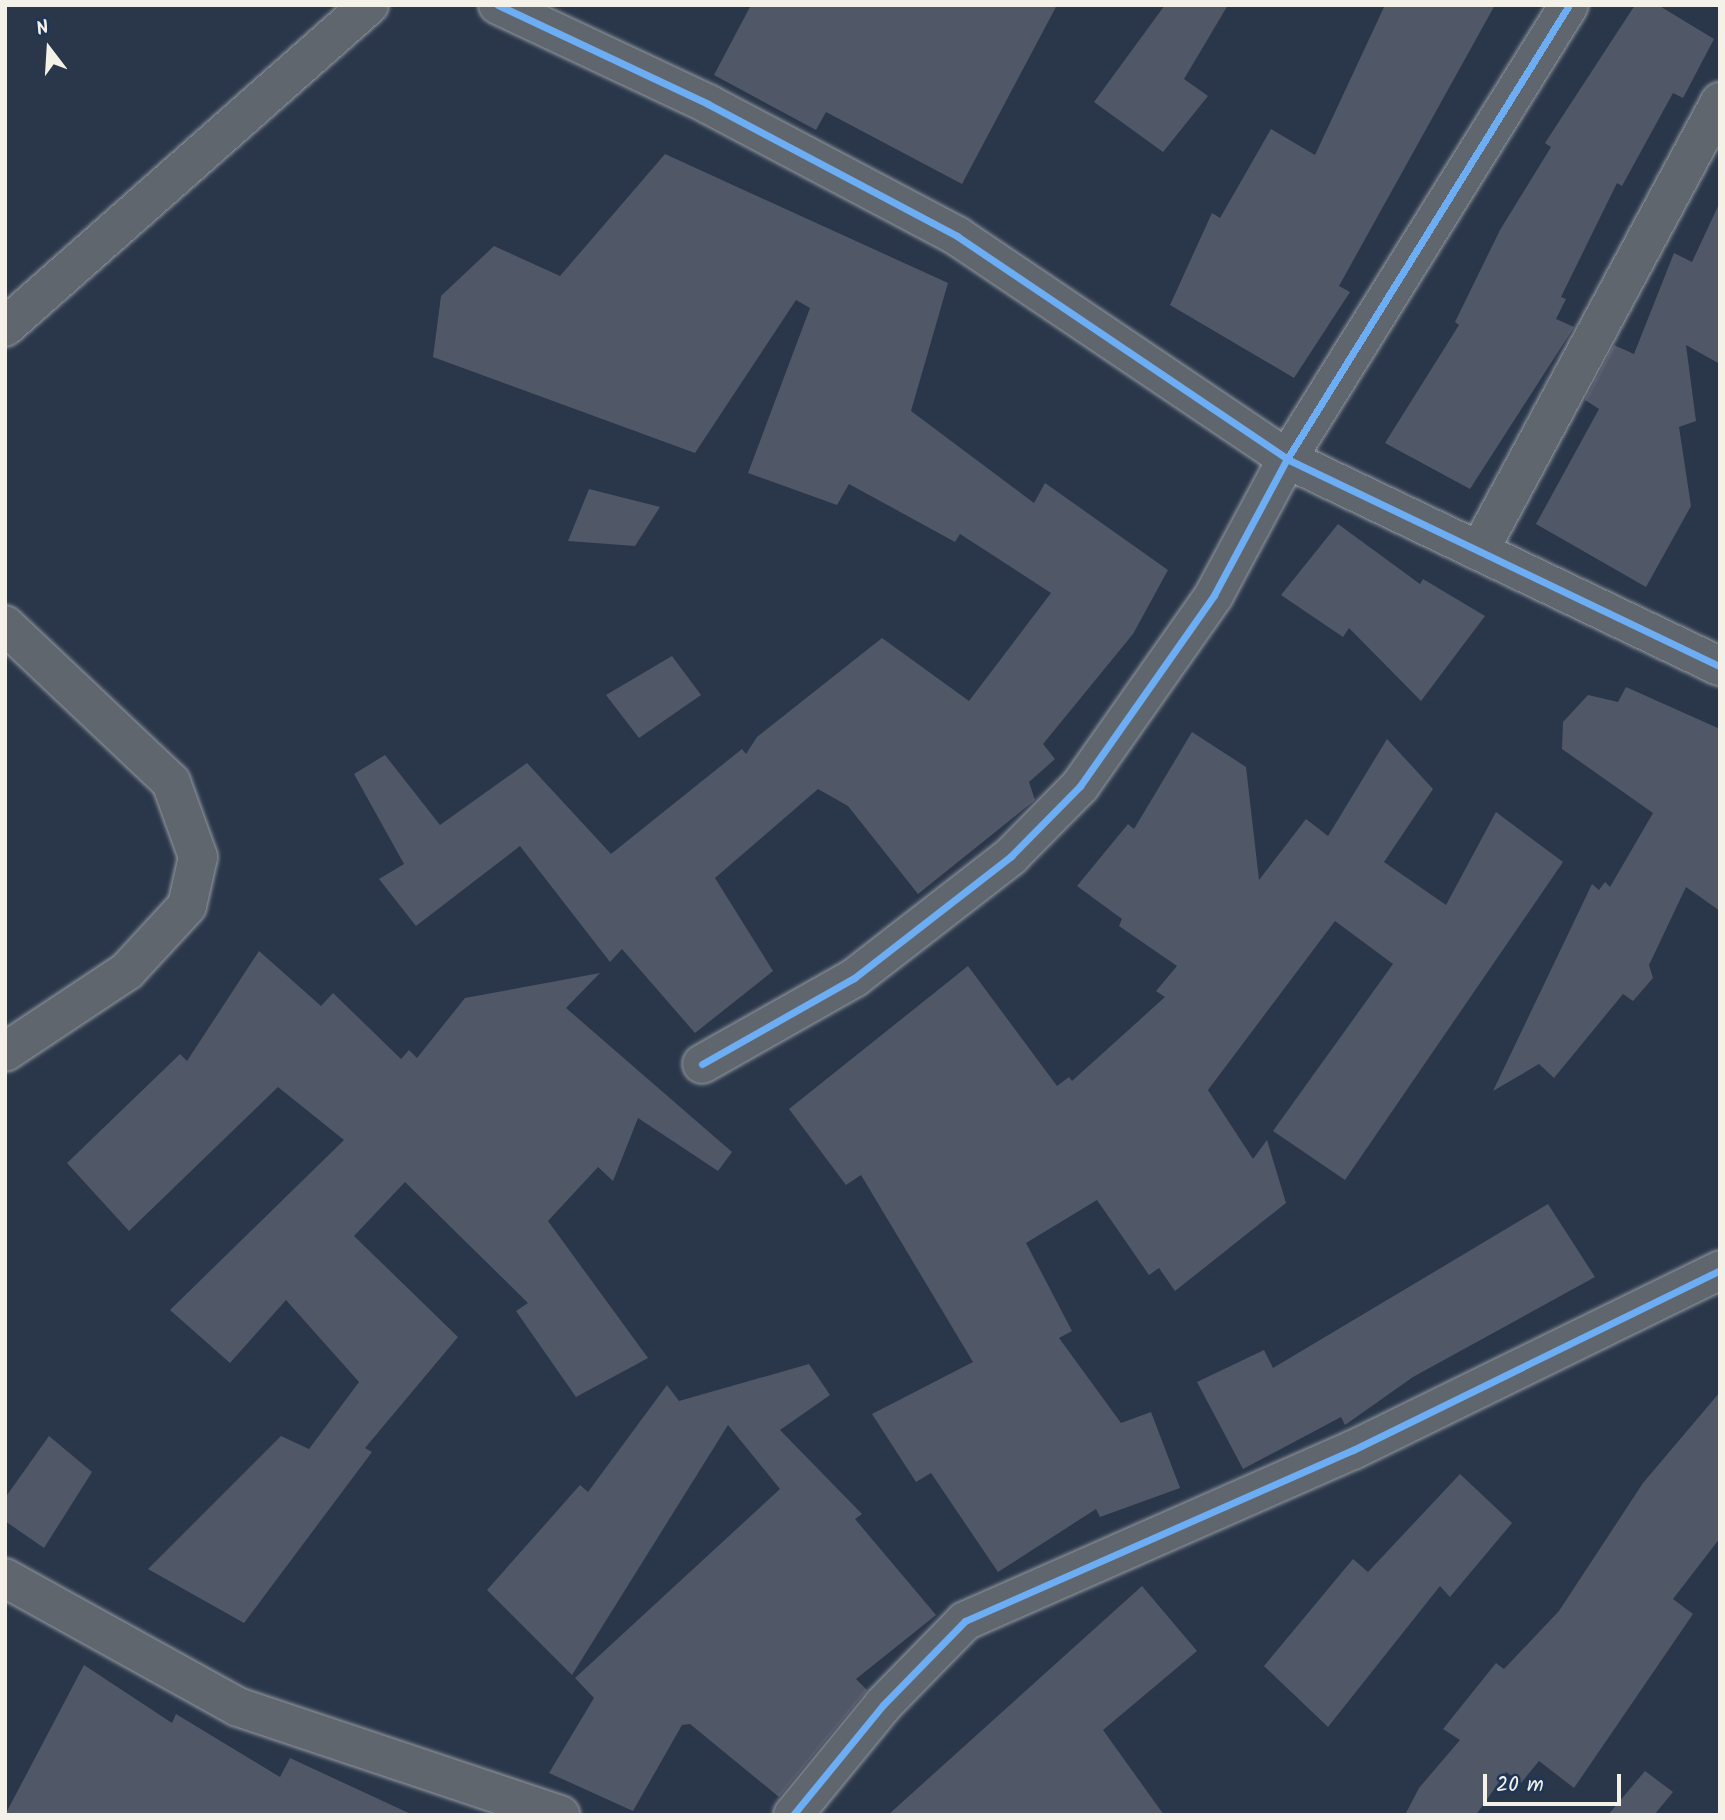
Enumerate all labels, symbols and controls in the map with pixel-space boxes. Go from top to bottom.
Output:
text: N [33,13,53,45]
north arrow [14,14,84,84]
scale bar [1487,1760,1625,1804]
text: 20 m [1496,1769,1544,1802]

